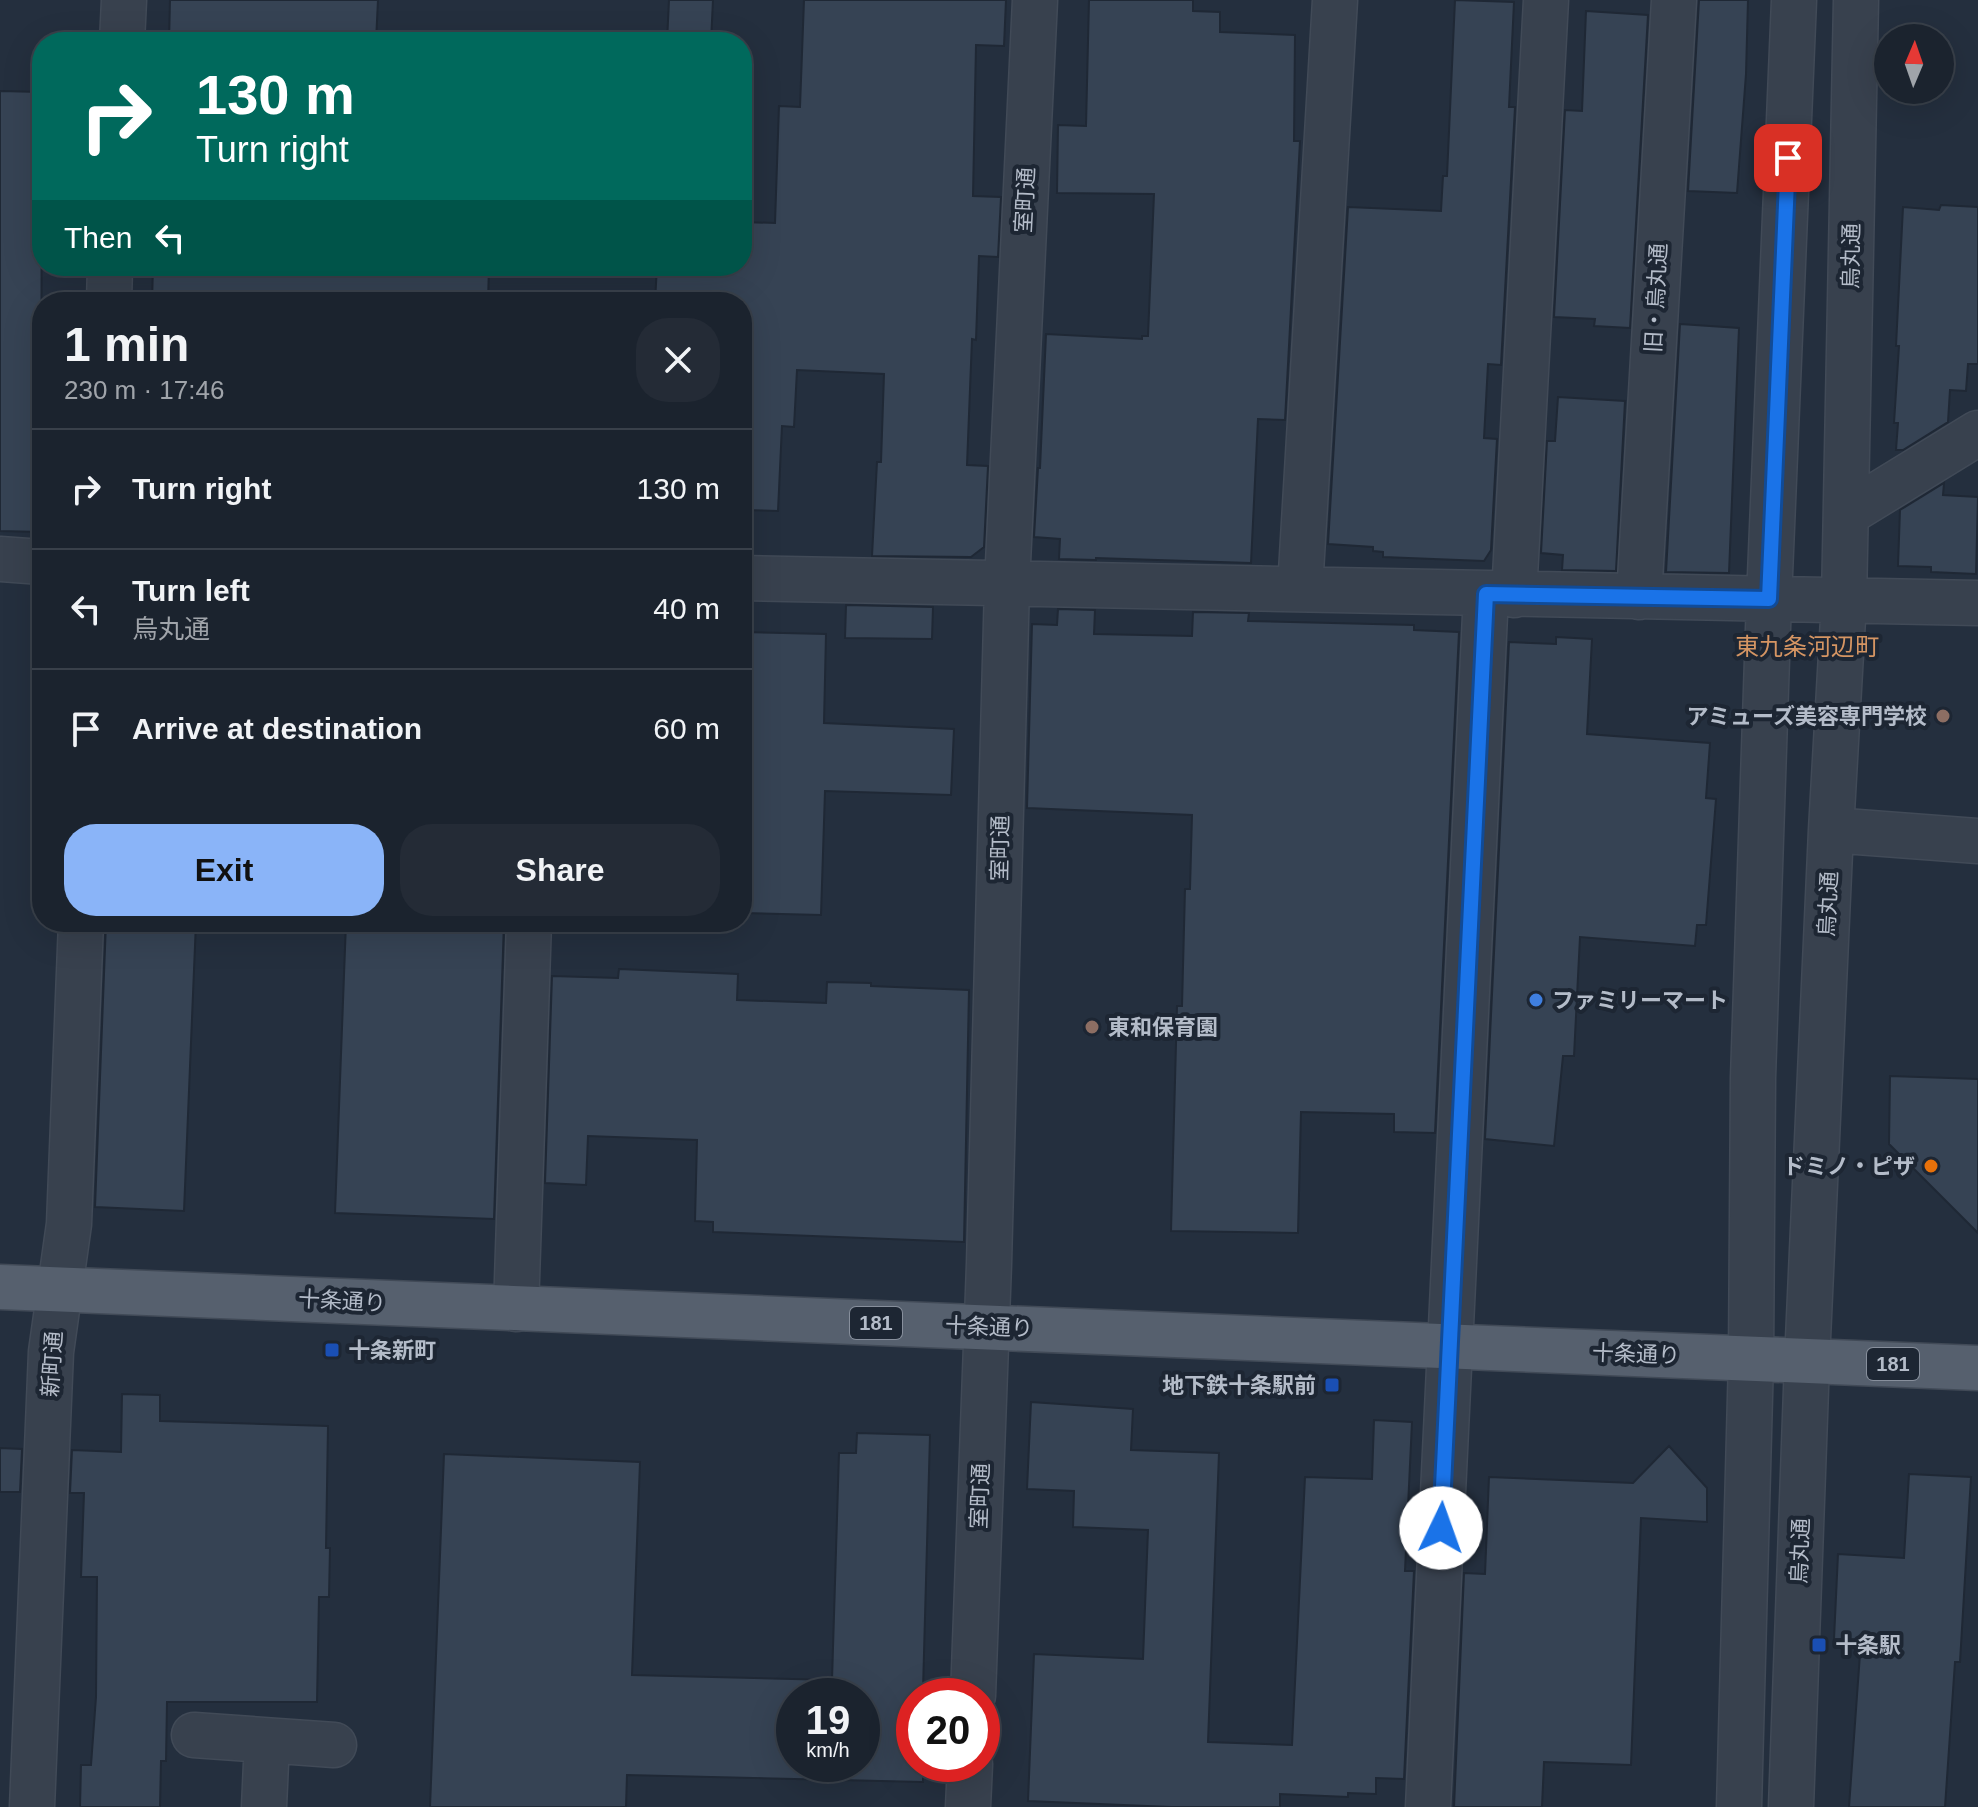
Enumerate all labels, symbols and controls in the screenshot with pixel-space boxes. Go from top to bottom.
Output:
north arrow [1874,24,1954,104]
map controls [1874,24,1954,104]
text: 130 m [196,63,355,126]
icon: right [64,64,168,168]
pin [1754,124,1822,192]
text: Turn right [196,129,349,170]
icon: arrive [1766,136,1810,180]
street label: 室町通 [1011,166,1039,234]
icon: left [148,216,192,260]
text: Then [64,221,132,254]
street label: 烏丸通 [1838,223,1864,289]
street label: 旧・烏丸通 [1641,242,1671,354]
text: 1 min [64,318,189,371]
button: close [636,318,720,402]
text: 230 m · 17:46 [64,375,224,405]
icon: right [64,467,108,511]
text: Turn right [132,472,271,505]
text: 130 m [637,472,720,505]
text: Turn left [132,574,250,607]
icon: left [64,587,108,631]
text: 40 m [653,592,720,625]
text: 烏丸通 [132,614,210,644]
district label: 東九条河辺町 [1735,633,1879,660]
place label: アミューズ美容専門学校 [1687,704,1927,729]
icon: arrive [64,707,108,751]
marker: アミューズ美容専門学校 [1934,707,1952,725]
text: Arrive at destination [132,712,422,745]
text: 60 m [653,712,720,745]
street label: 室町通 [987,815,1013,881]
button: Exit [64,824,384,916]
button: Share [400,824,720,916]
street label: 烏丸通 [1814,870,1842,938]
place label: ファミリーマート [1552,988,1728,1013]
marker: ファミリーマート [1527,991,1545,1009]
place label: 東和保育園 [1108,1015,1218,1040]
marker: 東和保育園 [1083,1018,1101,1036]
place label: ドミノ・ピザ [1783,1154,1915,1179]
marker: ドミノ・ピザ [1922,1157,1940,1175]
street label: 十条通り [297,1286,387,1316]
road number: 181 [850,1307,902,1339]
street label: 十条通り [945,1313,1033,1341]
street label: 新町通 [37,1330,67,1398]
place label: 十条新町 [348,1338,436,1363]
street label: 十条通り [1592,1340,1680,1368]
marker: 十条新町 [323,1341,341,1359]
road number: 181 [1867,1348,1919,1380]
place label: 地下鉄十条駅前 [1162,1373,1316,1398]
marker: 地下鉄十条駅前 [1323,1376,1341,1394]
street label: 室町通 [966,1463,994,1529]
position arrow [1399,1486,1483,1570]
street label: 烏丸通 [1786,1518,1814,1584]
place label: 十条駅 [1835,1633,1901,1658]
marker: 十条駅 [1810,1636,1828,1654]
speed limit sign: 20 [896,1678,1000,1782]
text: 19 [806,1698,850,1742]
text: km/h [806,1739,850,1761]

